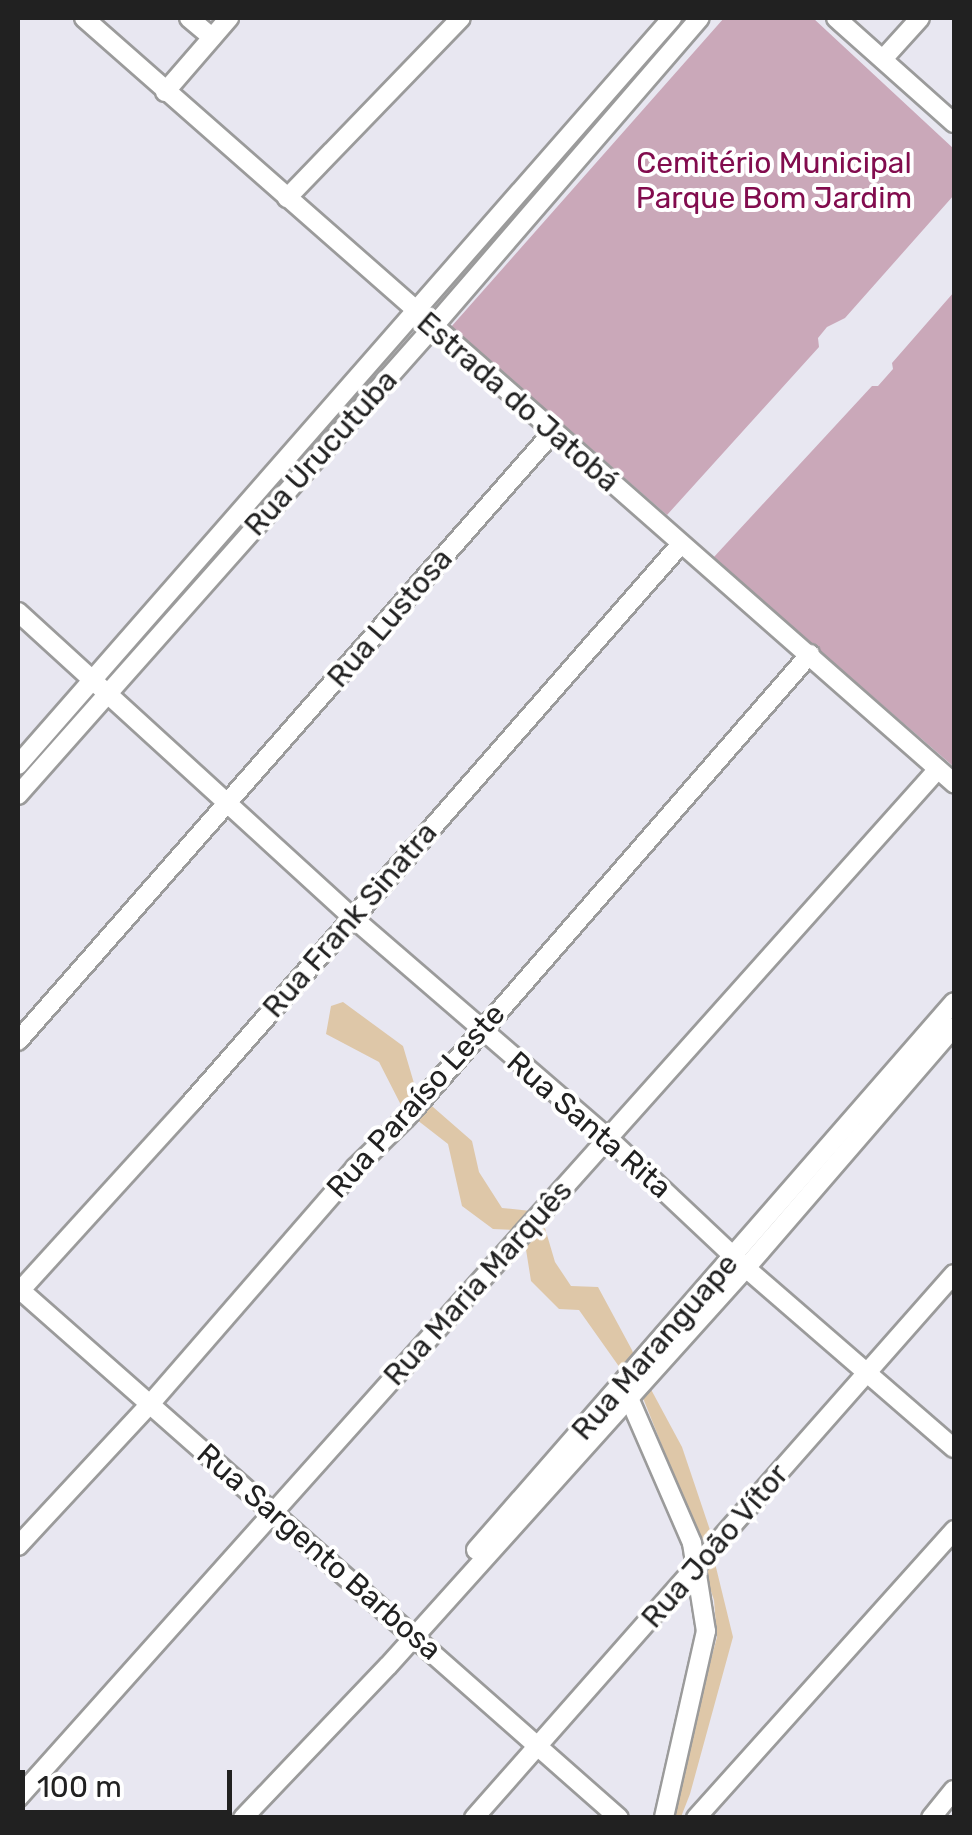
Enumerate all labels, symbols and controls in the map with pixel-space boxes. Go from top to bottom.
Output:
park label: Cemitério Municipal Parque Bom Jardim [636,145,912,216]
street label: Estrada do Jatobá [410,305,626,499]
street label: Rua Urucutuba [237,363,405,543]
street label: Rua Lustosa [320,541,460,695]
street label: Rua Frank Sinatra [255,815,445,1025]
street label: Rua Paraíso Leste [319,996,513,1206]
street label: Rua Santa Rita [500,1044,678,1206]
street label: Rua Maria Marquês [376,1173,580,1393]
street label: Rua Maranguape [564,1246,746,1448]
street label: Rua Sargento Barbosa [190,1436,448,1668]
street label: Rua João Vítor [634,1456,796,1636]
scale bar [25,1750,238,1812]
text: 100 m [37,1769,122,1805]

